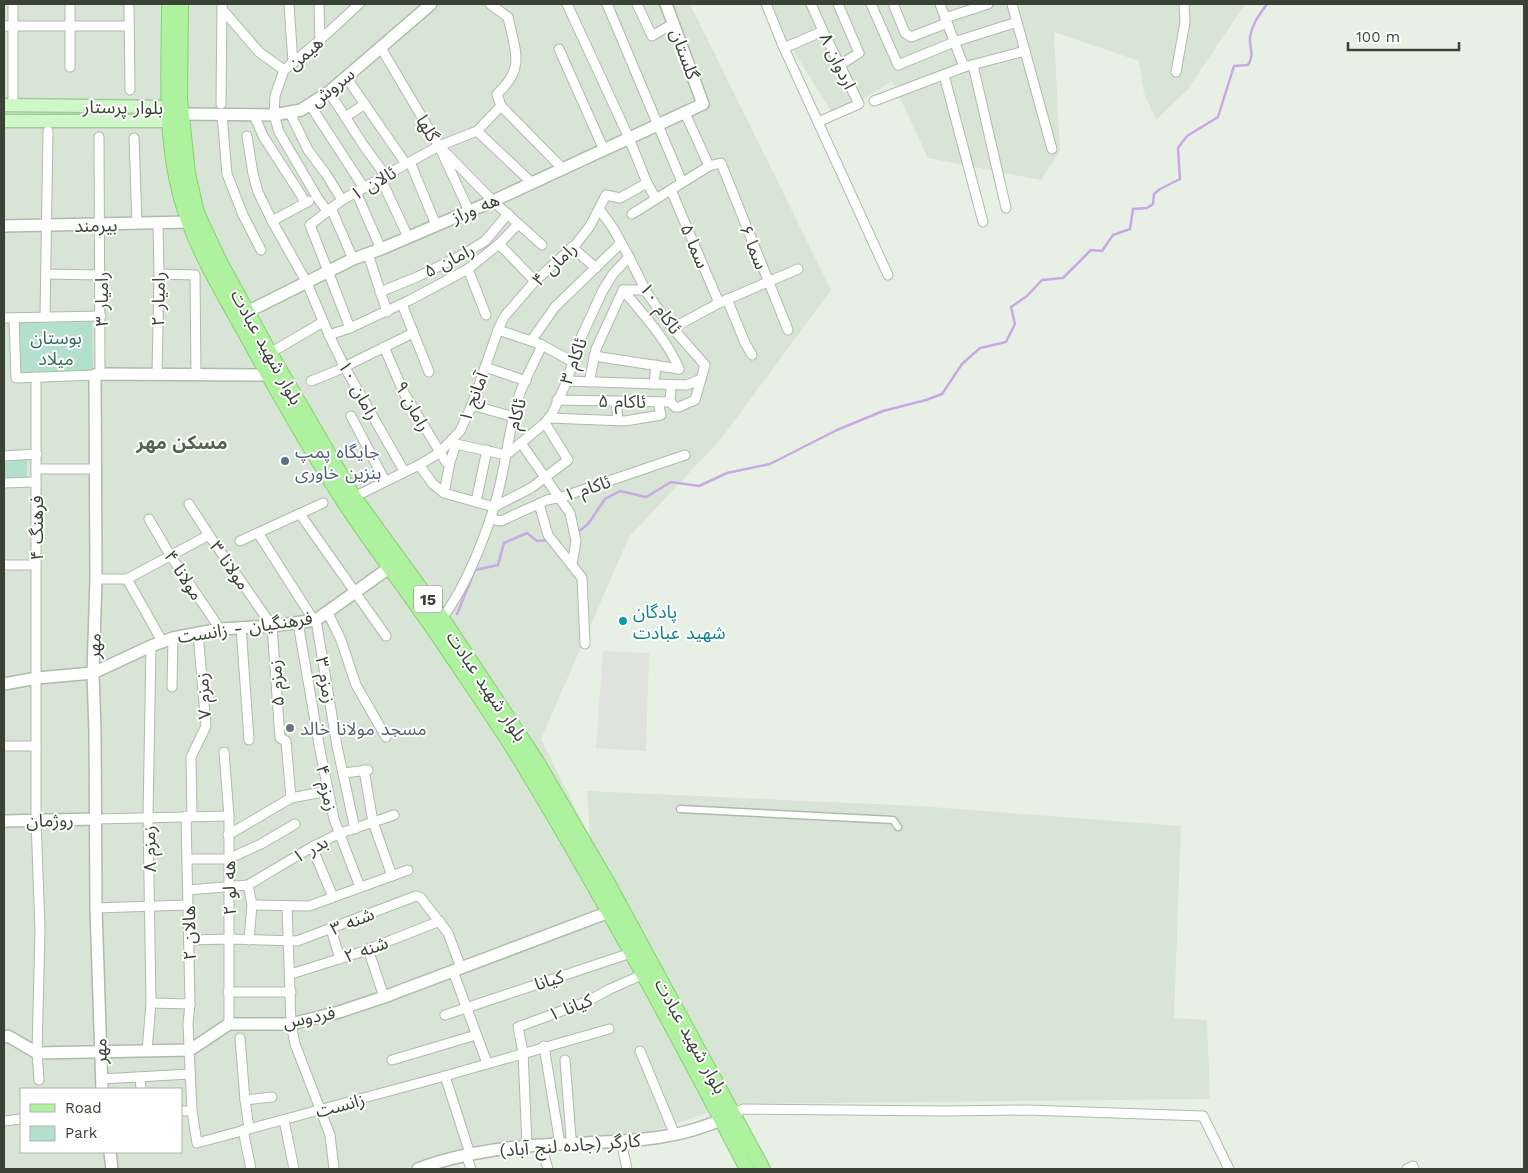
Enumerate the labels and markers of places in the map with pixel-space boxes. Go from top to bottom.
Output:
place label: جایگاه پمپ بنزین خاوری [295,441,381,484]
marker: جایگاه پمپ بنزین خاوری [279,455,291,467]
place label: پادگان شهید عبادت [633,601,726,643]
marker: پادگان شهید عبادت [617,615,629,627]
place label: مسجد مولانا خالد [300,718,427,740]
marker: مسجد مولانا خالد [284,722,296,734]

